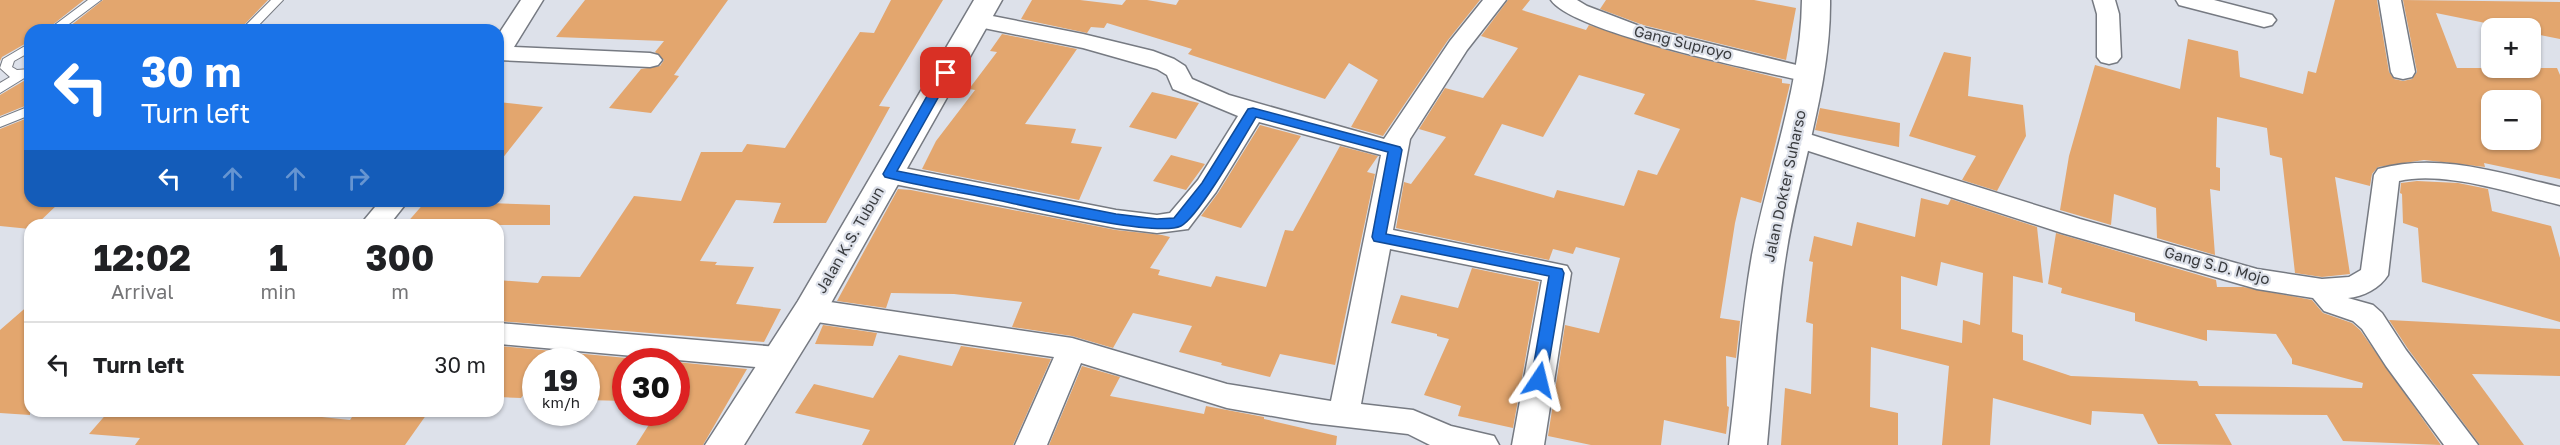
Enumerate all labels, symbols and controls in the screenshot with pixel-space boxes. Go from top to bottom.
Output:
map controls [2481,18,2541,150]
button: + [2481,18,2541,78]
street label: Gang Suproyo [1632,21,1734,63]
text: 30 m [141,46,241,96]
pin [920,47,971,98]
icon: left [42,48,120,126]
icon: arrive [929,56,962,89]
button: − [2481,90,2541,150]
text: Turn left [141,97,250,129]
street label: Jalan Dokter Suharso [1759,108,1809,263]
icon: left [153,162,186,195]
icon: ahead [216,162,249,195]
icon: ahead [279,162,312,195]
icon: right [342,162,375,195]
street label: Jalan K.S. Tubun [811,183,887,296]
text: 12:02 [94,236,191,279]
text: 1 [269,236,288,279]
text: 300 [366,236,434,279]
street label: Gang S.D. Mojo [2162,242,2272,288]
text: Arrival [111,279,174,303]
text: min [261,279,296,303]
text: m [391,279,409,303]
icon: left [42,348,75,381]
speed limit sign: 30 [612,348,690,426]
position arrow [1507,348,1571,412]
text: Turn left [93,351,184,378]
text: 30 m [435,351,486,378]
text: 19 [544,362,578,398]
text: km/h [542,393,580,411]

